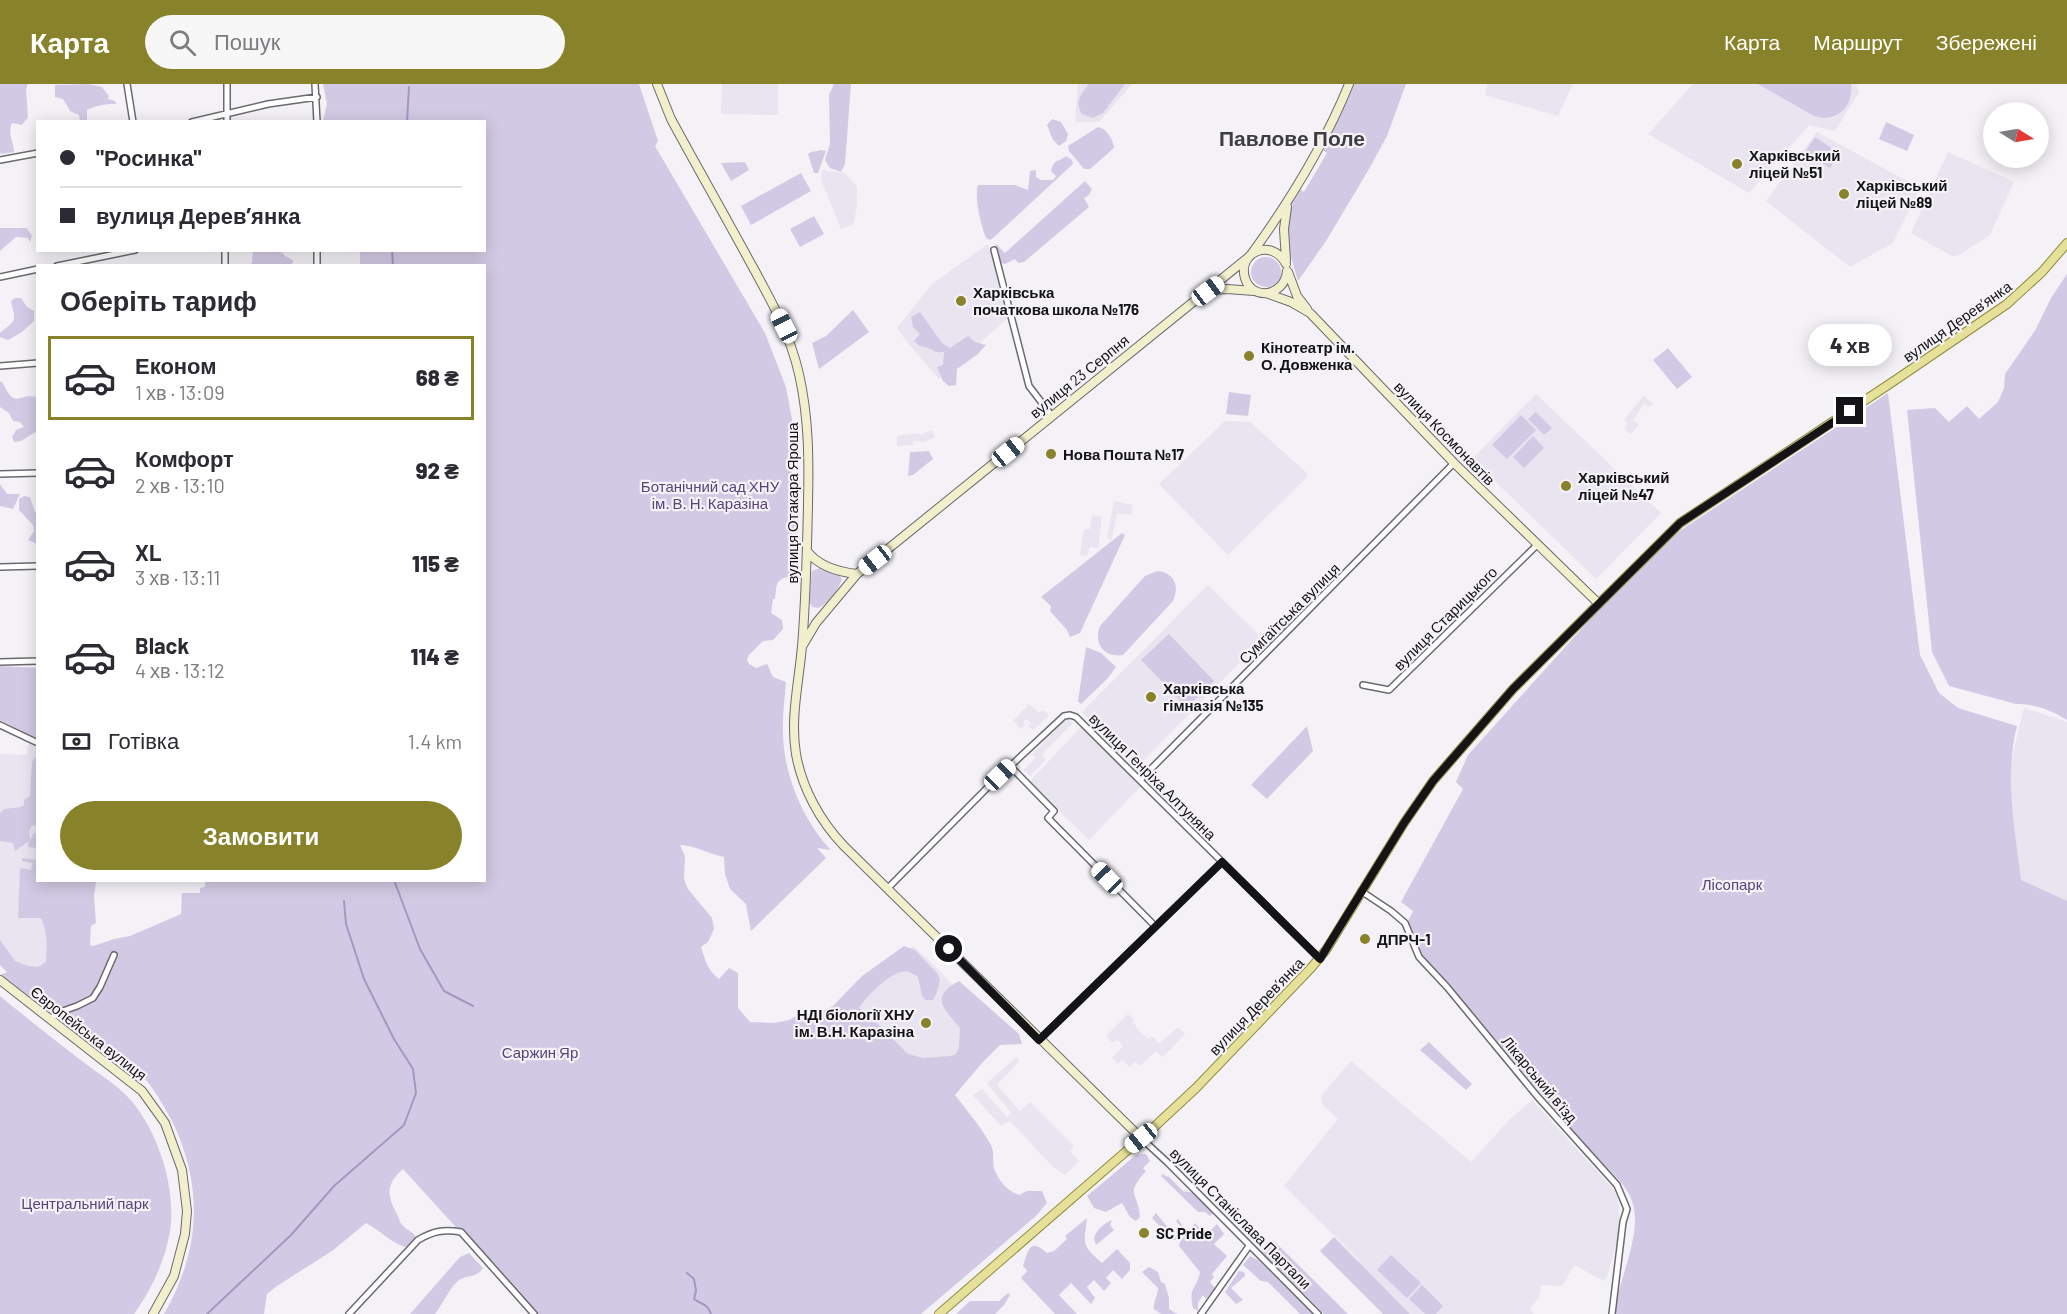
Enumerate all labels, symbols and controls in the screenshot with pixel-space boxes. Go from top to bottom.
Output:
search box [145,15,565,69]
text: Карта [30,25,109,59]
icon: search [166,26,199,59]
text: Пошук [214,28,280,54]
text: Карта [1724,29,1780,54]
text: Маршрут [1813,29,1903,54]
text: Збережені [1936,29,2037,54]
north arrow [1983,102,2049,168]
map controls [1983,102,2049,168]
district label: Павлове Поле [1219,125,1365,150]
text: "Росинка" [96,144,201,170]
place label: Харківський ліцей №51 [1749,146,1841,181]
marker: Харківський ліцей №51 [1730,157,1744,171]
place label: Харківський ліцей №89 [1856,176,1948,211]
marker: Харківський ліцей №89 [1837,187,1851,201]
text: вулиця Дерев’янка [96,202,300,228]
car [1188,273,1228,309]
street label: вулиця Дерев’янка [1899,276,2015,365]
place label: Харківська початкова школа №176 [973,283,1139,318]
text: Оберіть тариф [60,284,257,316]
marker: Харківська початкова школа №176 [954,294,968,308]
car [768,306,800,346]
callout: 4 хв [1808,324,1892,366]
street label: вулиця 23 Серпня [1026,330,1132,422]
text: 4 хв [1830,333,1870,357]
place label: Кінотеатр ім. О. Довженка [1261,338,1355,373]
marker: Кінотеатр ім. О. Довженка [1242,349,1256,363]
icon: car [63,351,117,405]
text: Економ [135,352,217,378]
text: 68 ₴ [416,364,459,390]
street label: вулиця Космонавтів [1391,377,1499,489]
text: 1 хв · 13:09 [135,380,225,404]
route end [1836,397,1863,424]
street label: вулиця Отакара Яроша [783,422,801,584]
car [988,434,1028,470]
icon: car [63,444,117,498]
text: Комфорт [135,445,234,471]
place label: Нова Пошта №17 [1063,445,1185,463]
marker: Нова Пошта №17 [1044,447,1058,461]
text: 92 ₴ [416,457,459,483]
place label: Харківський ліцей №47 [1578,468,1670,503]
text: 2 хв · 13:10 [135,473,225,497]
park label: Ботанічний сад ХНУ ім. В. Н. Каразіна [641,477,780,512]
marker: Харківський ліцей №47 [1559,479,1573,493]
icon: car [63,537,117,591]
text: XL [135,539,161,565]
car [855,542,895,578]
text: 115 ₴ [412,550,459,576]
street label: Сумгаїтська вулиця [1235,559,1343,667]
street label: вулиця Старицького [1389,562,1501,674]
text: 3 хв · 13:11 [135,565,220,589]
icon: car [63,630,117,684]
text: Black [135,632,189,658]
text: 114 ₴ [410,643,459,669]
text: 4 хв · 13:12 [135,658,225,682]
place label: Харківська гімназія №135 [1163,679,1264,714]
marker: Харківська гімназія №135 [1144,690,1158,704]
street label: вулиця Генріха Алтуняна [1086,709,1221,844]
icon: cash [60,725,93,758]
text: Готівка [108,727,179,753]
text: 1.4 km [408,729,462,753]
car [981,756,1019,794]
button: Замовити [60,801,462,870]
car [1088,859,1126,897]
park label: Лісопарк [1702,875,1763,893]
place label: ДПРЧ-1 [1377,930,1430,948]
marker: ДПРЧ-1 [1358,932,1372,946]
route start [935,935,962,962]
street label: вулиця Дерев’янка [1205,953,1308,1058]
street label: Європейська вулиця [27,982,151,1084]
place label: НДІ біології ХНУ ім. В.Н. Каразіна [795,1005,915,1040]
marker: НДІ біології ХНУ ім. В.Н. Каразіна [919,1016,933,1030]
street label: Лікарський в'їзд [1498,1032,1582,1126]
park label: Саржин Яр [502,1043,578,1061]
car [1121,1120,1161,1156]
street label: вулиця Станіслава Партали [1167,1144,1315,1292]
park label: Центральний парк [21,1194,149,1212]
place label: SC Pride [1156,1224,1212,1242]
marker: SC Pride [1137,1226,1151,1240]

